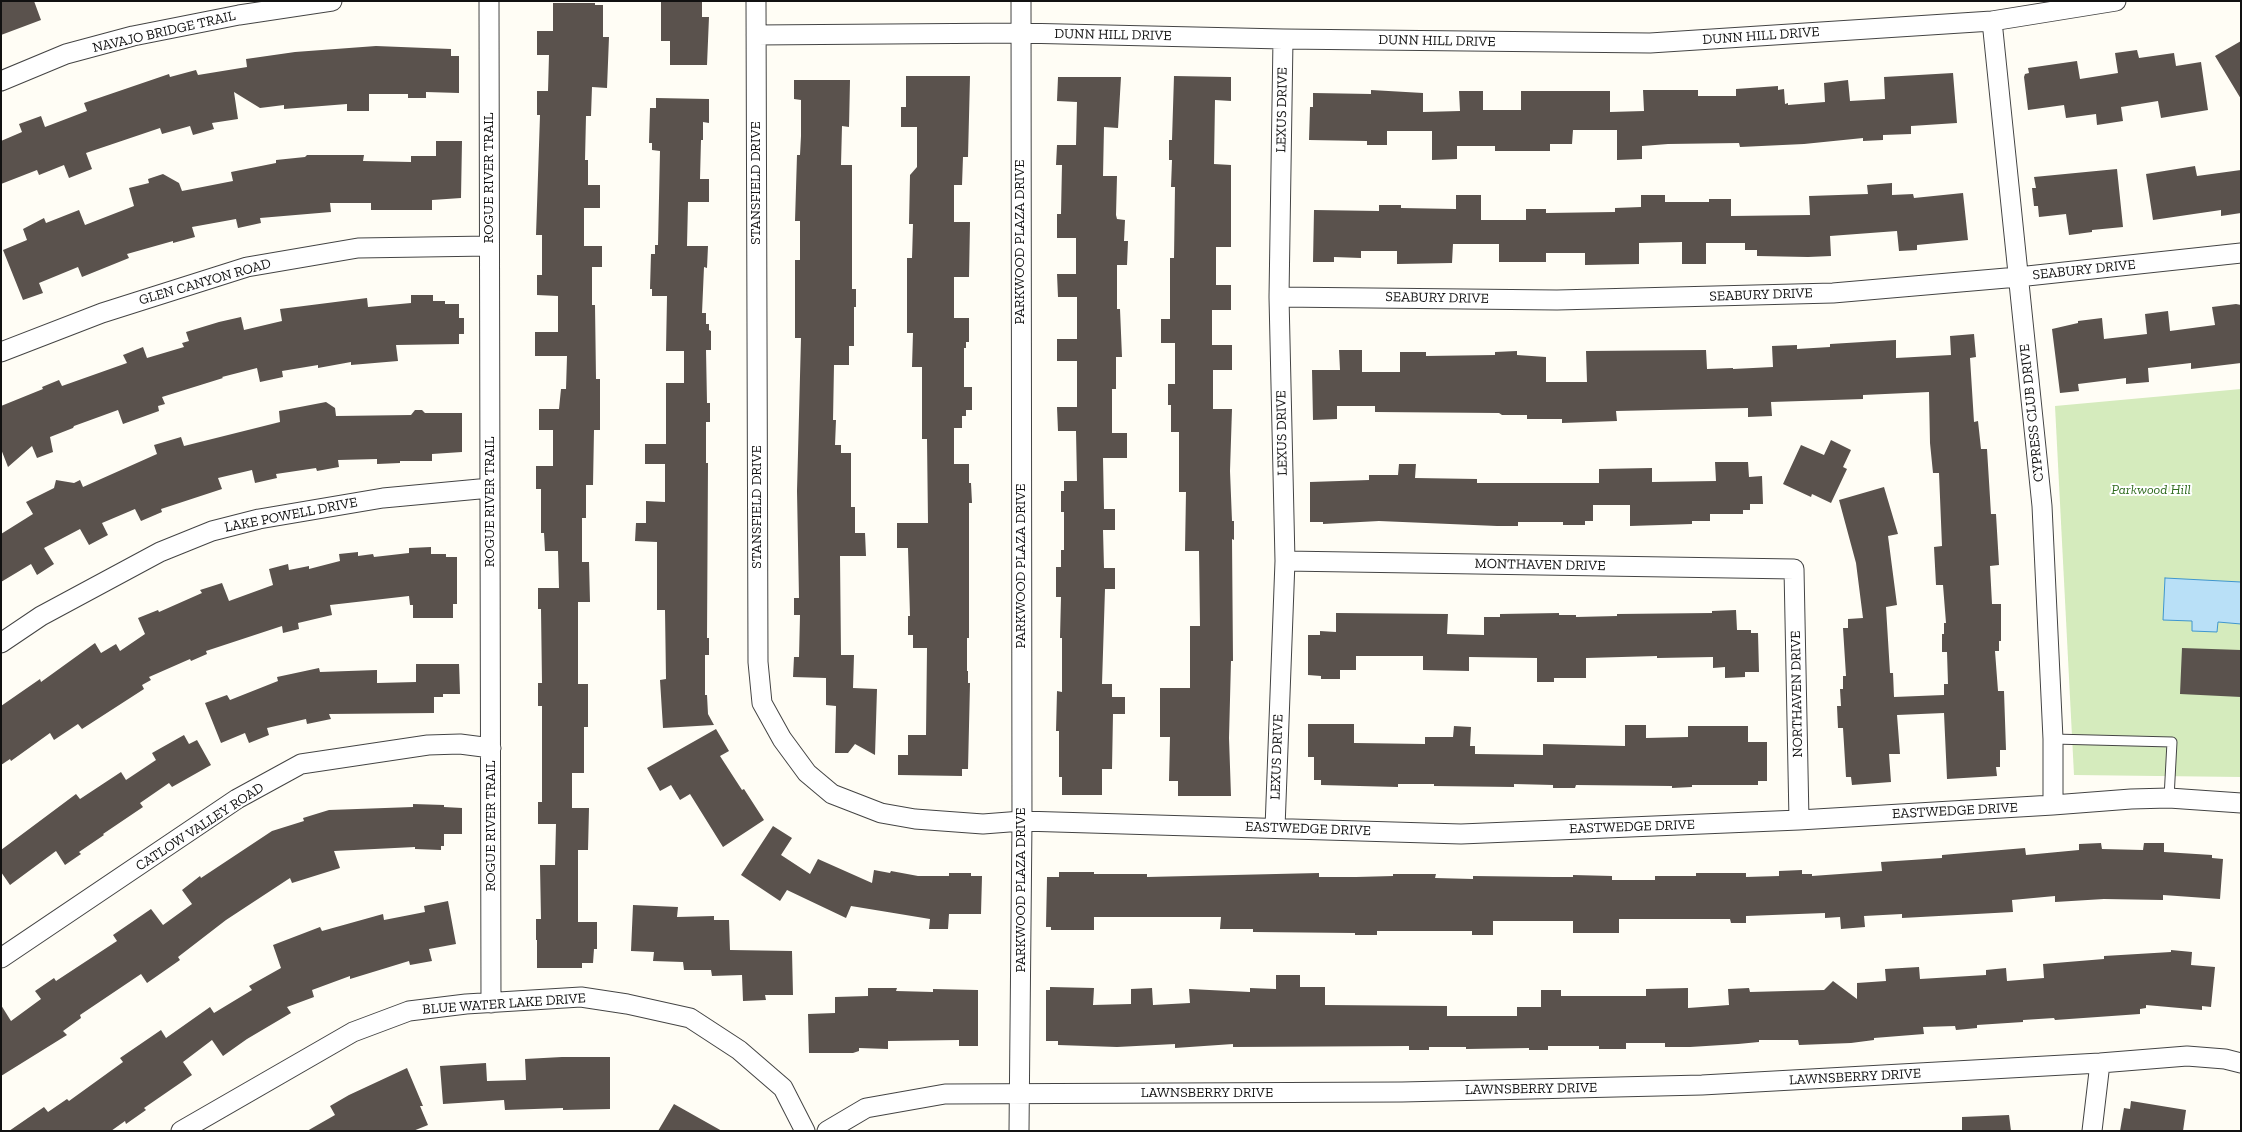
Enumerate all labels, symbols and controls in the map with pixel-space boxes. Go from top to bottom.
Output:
street label: NAVAJO BRIDGE TRAIL [91,7,237,57]
street label: DUNN HILL DRIVE [1702,24,1820,48]
street label: DUNN HILL DRIVE [1054,26,1172,44]
street label: DUNN HILL DRIVE [1378,32,1496,50]
street label: LEXUS DRIVE [1273,67,1291,153]
street label: ROGUE RIVER TRAIL [481,113,497,243]
street label: STANSFIELD DRIVE [748,121,764,245]
street label: PARKWOOD PLAZA DRIVE [1012,159,1028,325]
street label: GLEN CANYON ROAD [137,255,273,309]
street label: SEABURY DRIVE [2032,256,2136,284]
street label: SEABURY DRIVE [1709,285,1813,305]
street label: SEABURY DRIVE [1385,289,1489,307]
street label: CYPRESS CLUB DRIVE [2016,343,2048,483]
street label: LEXUS DRIVE [1273,390,1291,476]
street label: ROGUE RIVER TRAIL [482,437,498,567]
street label: STANSFIELD DRIVE [749,445,765,569]
park label: Parkwood Hill [2111,482,2191,498]
street label: PARKWOOD PLAZA DRIVE [1013,483,1029,649]
street label: LAKE POWELL DRIVE [223,494,359,536]
street label: MONTHAVEN DRIVE [1474,555,1606,575]
street label: NORTHAVEN DRIVE [1787,630,1807,758]
street label: LEXUS DRIVE [1267,714,1287,800]
street label: ROGUE RIVER TRAIL [483,761,499,891]
street label: CATLOW VALLEY ROAD [133,779,267,875]
street label: EASTWEDGE DRIVE [1892,799,2018,823]
street label: PARKWOOD PLAZA DRIVE [1013,807,1029,973]
street label: EASTWEDGE DRIVE [1569,816,1695,838]
street label: EASTWEDGE DRIVE [1245,818,1371,840]
street label: BLUE WATER LAKE DRIVE [422,990,586,1018]
street label: LAWNSBERRY DRIVE [1788,1065,1922,1089]
street label: LAWNSBERRY DRIVE [1465,1079,1597,1099]
street label: LAWNSBERRY DRIVE [1141,1085,1273,1101]

